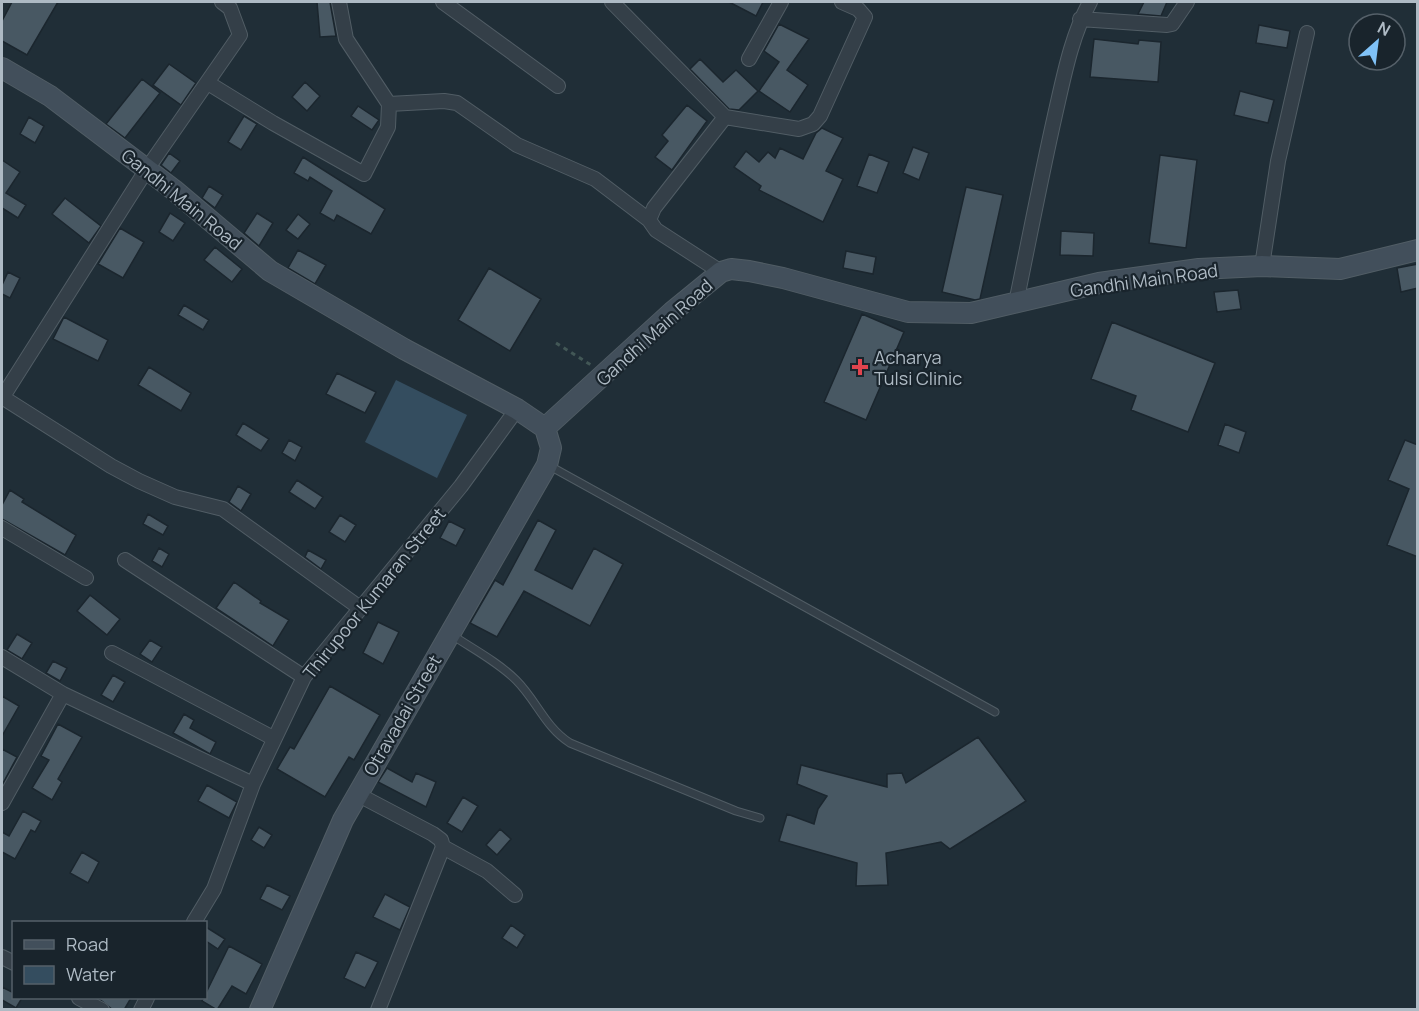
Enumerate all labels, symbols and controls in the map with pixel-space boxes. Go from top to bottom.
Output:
north arrow [1347,12,1407,72]
text: N [1374,16,1394,41]
street label: Gandhi Main Road [117,143,247,255]
street label: Gandhi Main Road [1069,258,1219,302]
street label: Gandhi Main Road [591,273,717,391]
place label: Acharya Tulsi Clinic [874,345,962,390]
marker: Acharya Tulsi Clinic [851,358,869,376]
street label: Thirupoor Kumaran Street [297,502,451,684]
street label: Otravadai Street [358,650,446,780]
legend [12,921,207,999]
text: Road [66,932,109,956]
text: Water [66,962,116,986]

